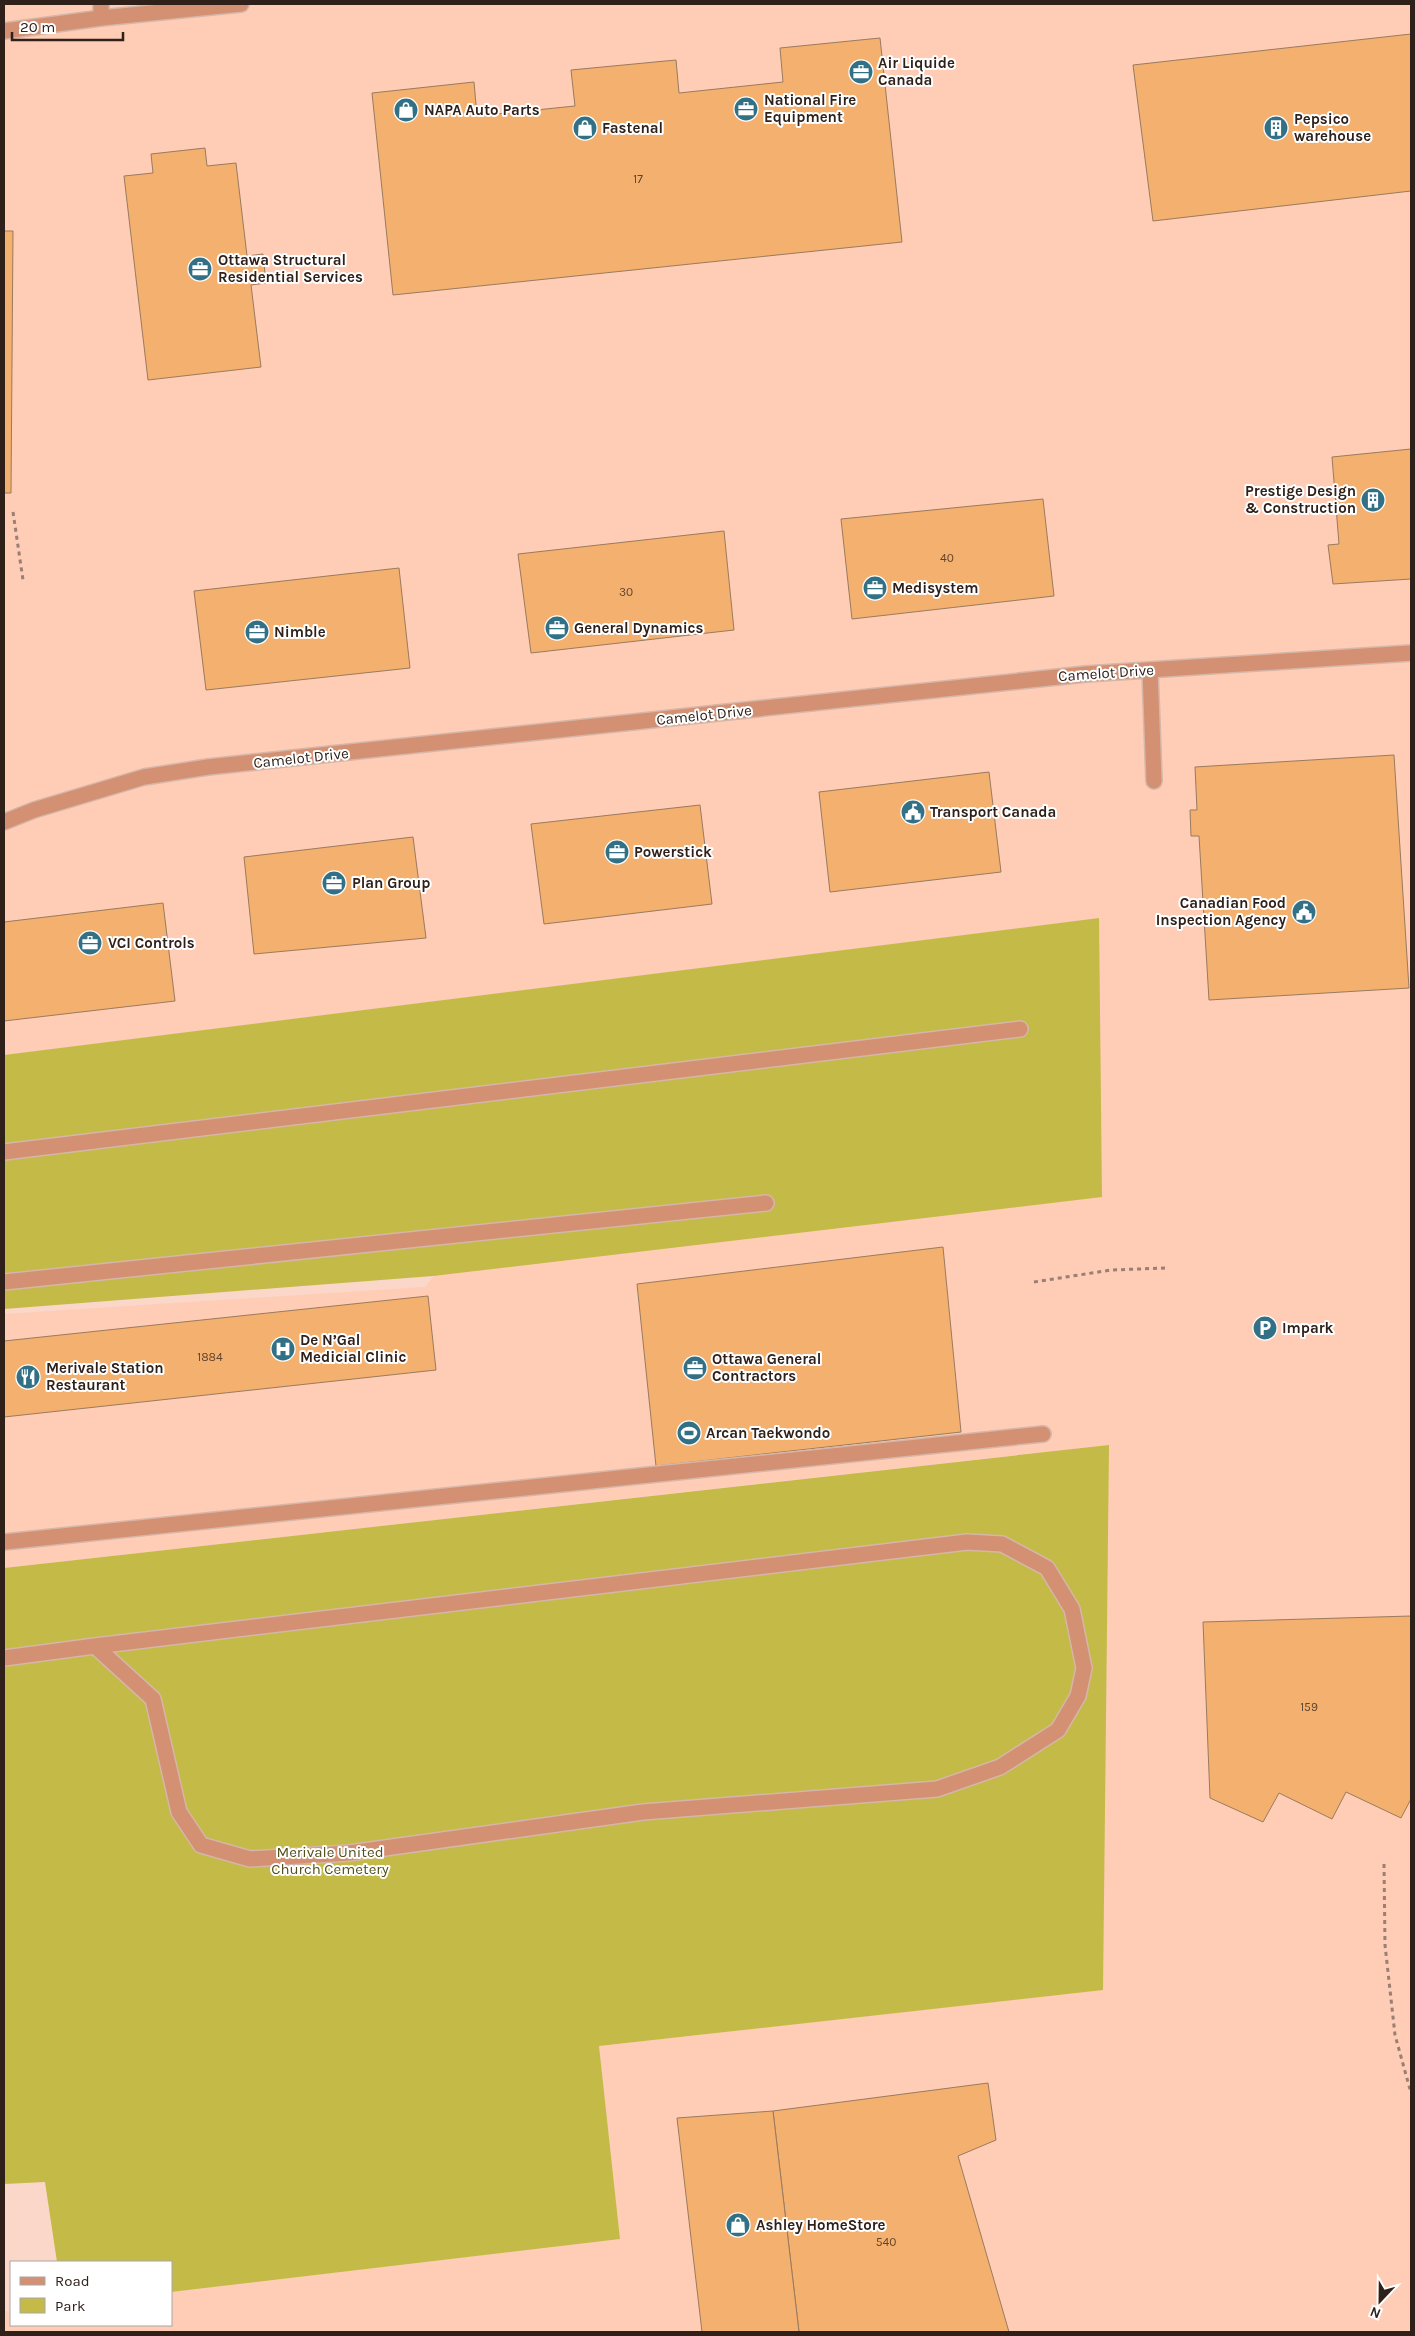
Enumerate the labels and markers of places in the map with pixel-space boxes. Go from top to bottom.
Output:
place label: Air Liquide Canada [878,54,955,89]
office icon: Air Liquide Canada [848,59,874,85]
place label: National Fire Equipment [764,91,856,126]
office icon: National Fire Equipment [733,96,759,122]
shop icon: NAPA Auto Parts [393,97,419,123]
place label: NAPA Auto Parts [424,101,540,119]
place label: Pepsico warehouse [1294,110,1371,145]
shop icon: Fastenal [572,115,598,141]
building icon: Pepsico warehouse [1263,115,1289,141]
place label: Fastenal [602,119,663,137]
place label: Ottawa Structural Residential Services [218,251,363,286]
office icon: Ottawa Structural Residential Services [187,256,213,282]
place label: Prestige Design & Construction [1245,482,1356,517]
building icon: Prestige Design & Construction [1360,487,1386,513]
office icon: Medisystem [862,575,888,601]
place label: Medisystem [892,579,978,597]
office icon: General Dynamics [544,615,570,641]
office icon: Nimble [244,619,270,645]
place label: General Dynamics [574,619,703,637]
place label: Nimble [274,623,326,641]
public building icon: Transport Canada [900,799,926,825]
place label: Transport Canada [930,803,1056,821]
office icon: Powerstick [604,839,630,865]
place label: Powerstick [634,843,712,861]
office icon: Plan Group [321,870,347,896]
place label: Plan Group [352,874,430,892]
place label: Canadian Food Inspection Agency [1156,894,1286,929]
public building icon: Canadian Food Inspection Agency [1291,899,1317,925]
office icon: VCI Controls [77,930,103,956]
place label: VCI Controls [108,934,195,952]
parking icon: Impark [1252,1315,1278,1341]
place label: Impark [1282,1319,1334,1337]
place label: De N’Gal Medicial Clinic [300,1331,406,1366]
hospital icon: De N’Gal Medicial Clinic [270,1336,296,1362]
place label: Ottawa General Contractors [712,1350,821,1385]
office icon: Ottawa General Contractors [682,1355,708,1381]
place label: Merivale Station Restaurant [46,1359,164,1394]
restaurant icon: Merivale Station Restaurant [15,1364,41,1390]
sports icon: Arcan Taekwondo [676,1420,702,1446]
place label: Arcan Taekwondo [706,1424,830,1442]
shop icon: Ashley HomeStore [725,2212,751,2238]
place label: Ashley HomeStore [756,2216,886,2234]

